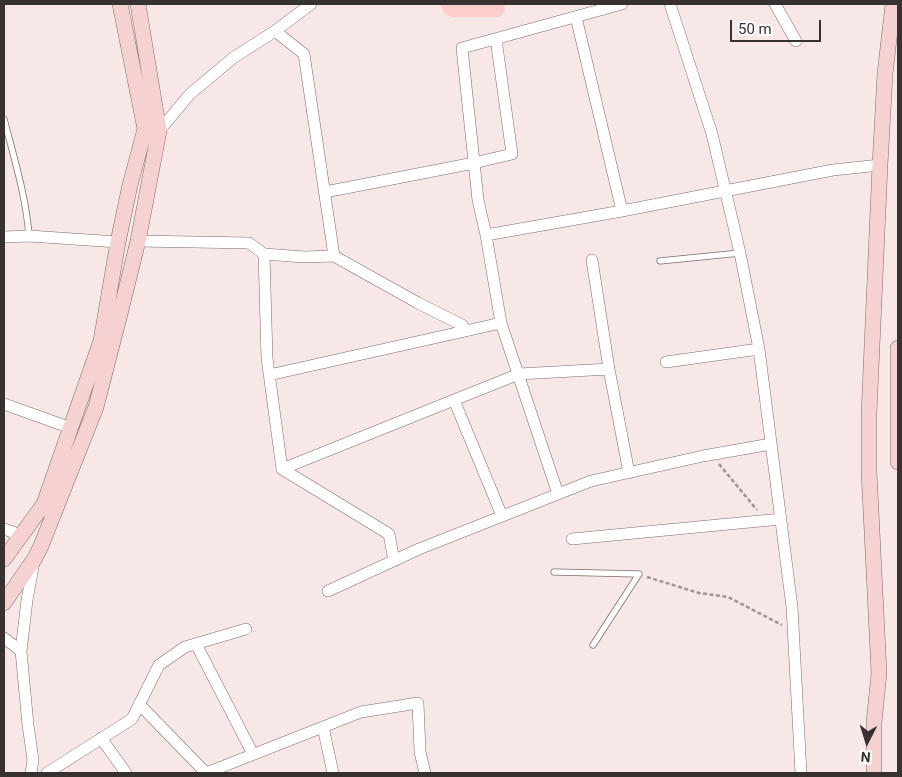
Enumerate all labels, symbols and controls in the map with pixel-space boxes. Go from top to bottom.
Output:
scale bar [732,10,823,42]
text: 50 m [738,20,772,38]
north arrow [842,717,892,767]
text: N [860,749,871,765]

